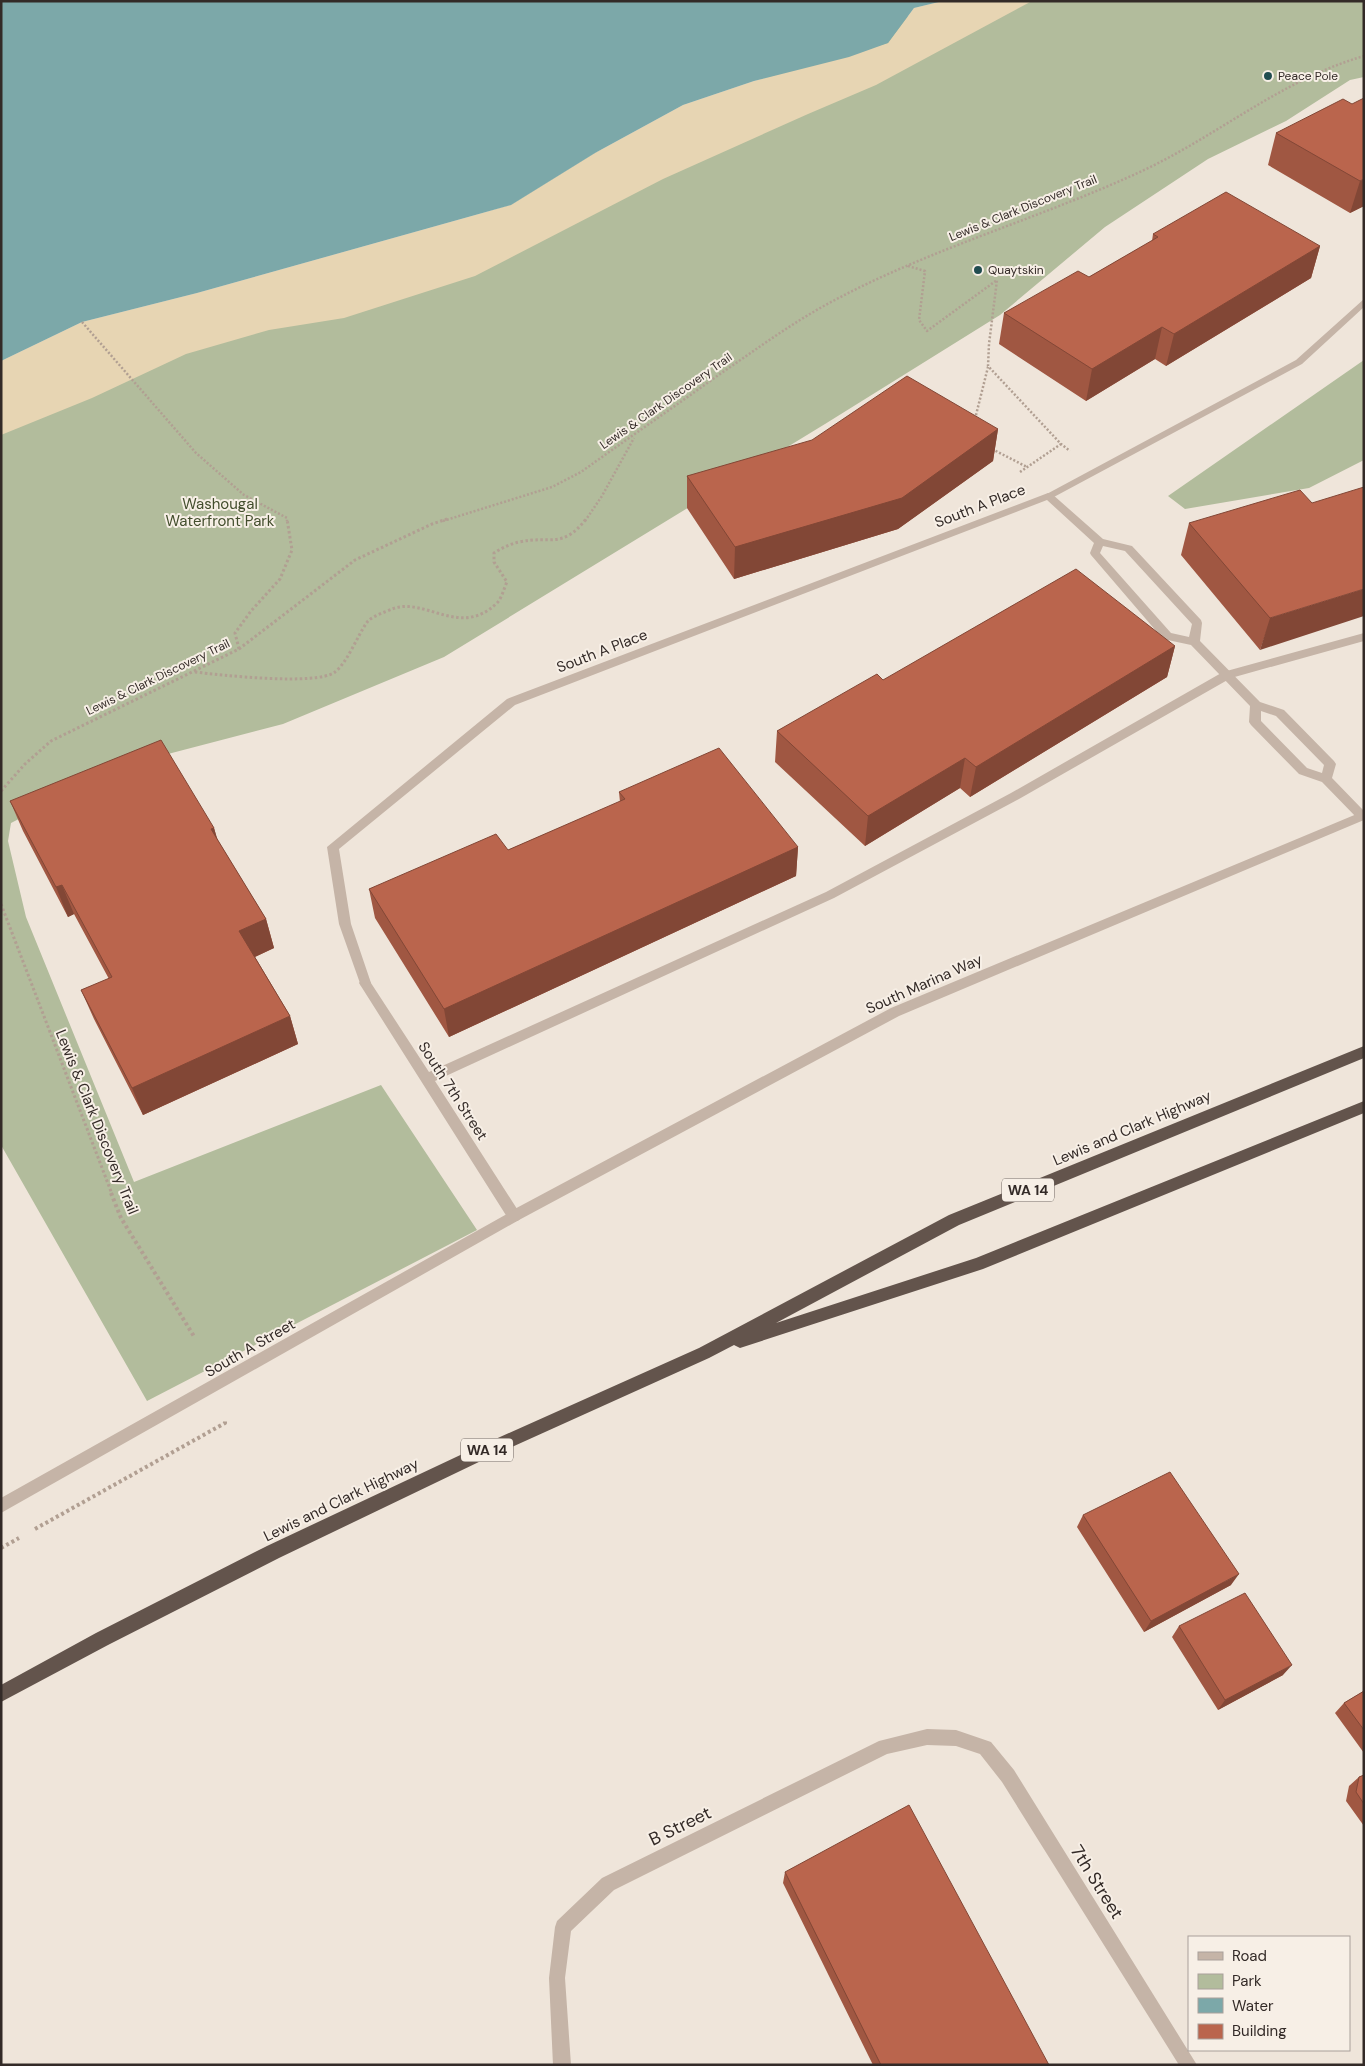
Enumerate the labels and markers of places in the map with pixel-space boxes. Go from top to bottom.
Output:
place label: Peace Pole [1278,68,1338,84]
marker: Peace Pole [1262,70,1274,82]
place label: Quaytskin [988,262,1044,278]
marker: Quaytskin [972,264,984,276]

